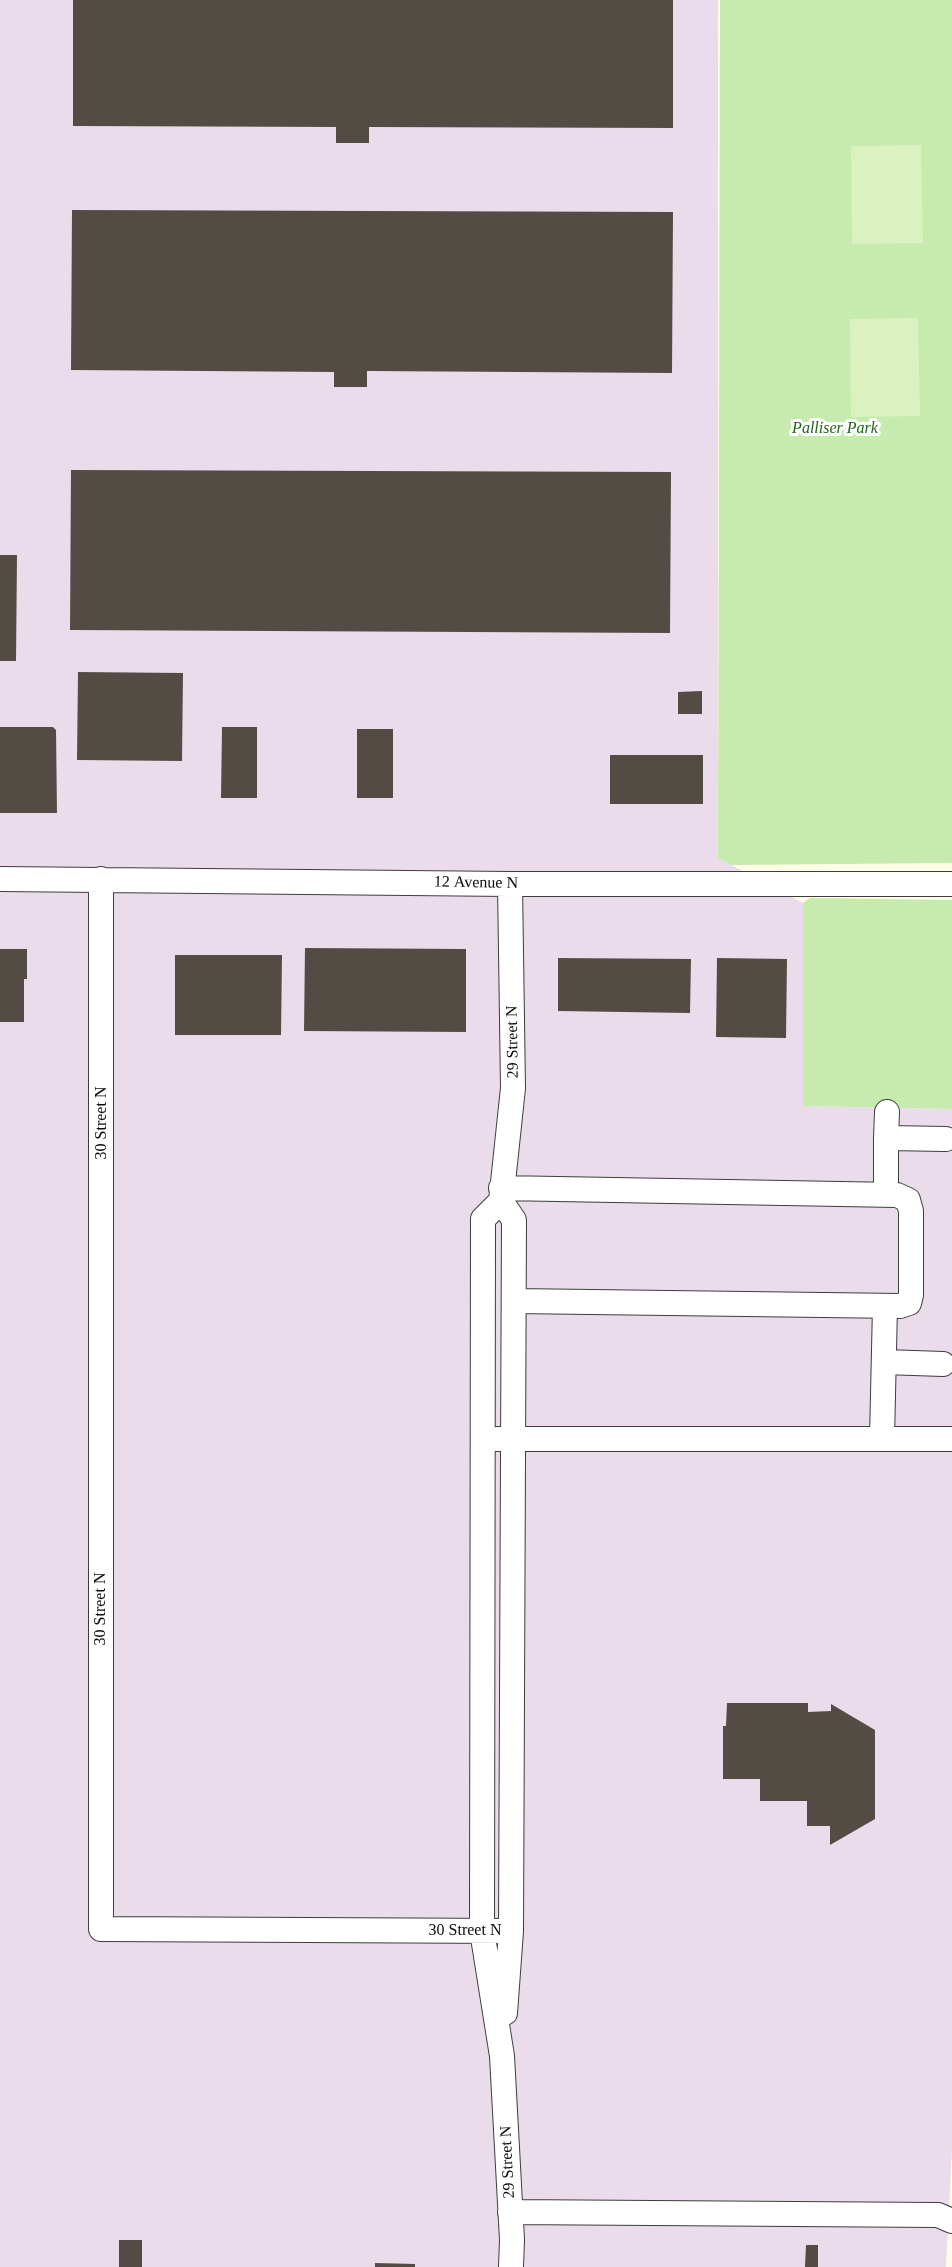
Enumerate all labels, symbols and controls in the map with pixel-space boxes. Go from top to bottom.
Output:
park label: Palliser Park [792,419,878,439]
street label: 12 Avenue N [434,873,518,893]
street label: 29 Street N [503,1005,523,1079]
street label: 30 Street N [92,1087,112,1159]
street label: 30 Street N [91,1573,111,1645]
street label: 30 Street N [429,1921,501,1941]
street label: 29 Street N [497,2125,519,2199]

